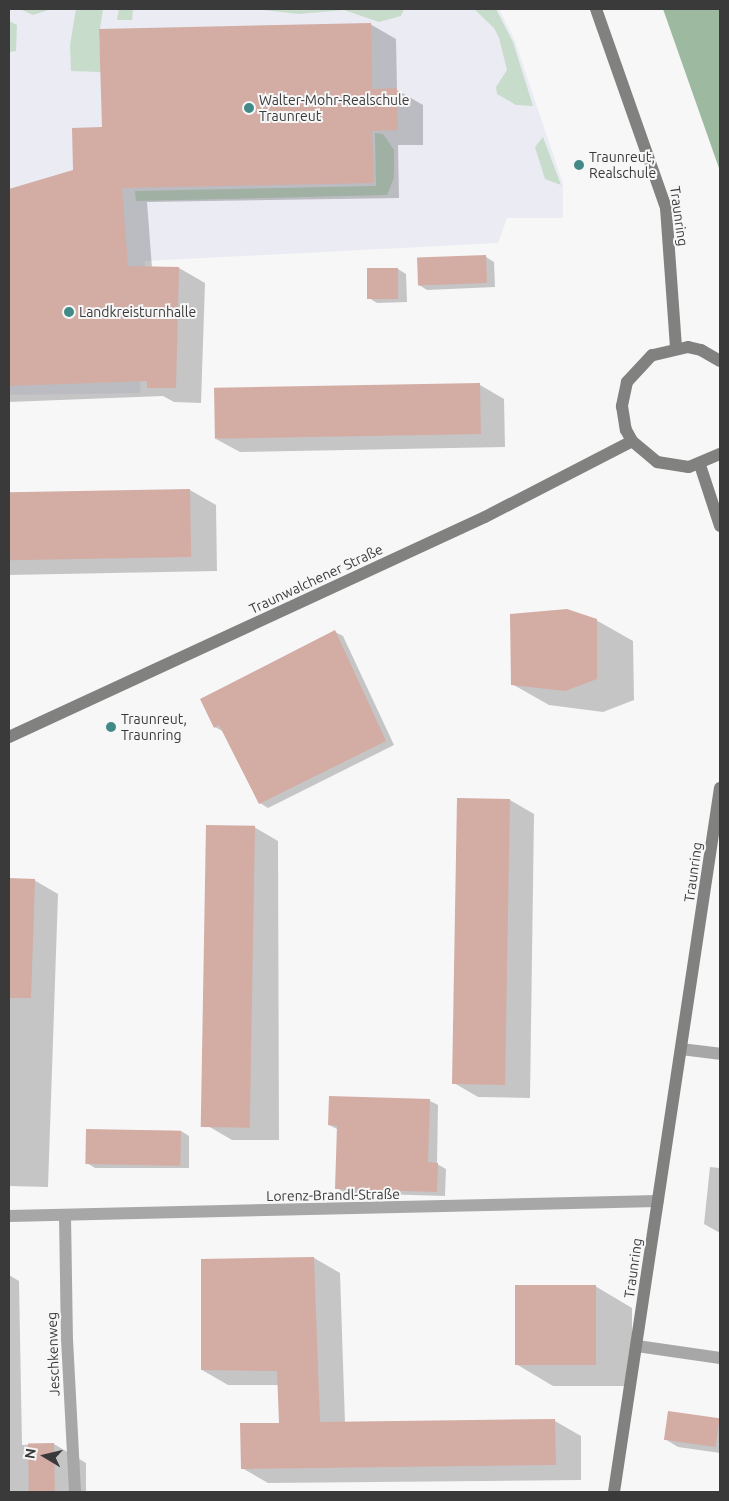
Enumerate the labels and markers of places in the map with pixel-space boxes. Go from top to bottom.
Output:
place label: Walter-Mohr-Realschule Traunreut [259,92,410,124]
marker: Walter-Mohr-Realschule Traunreut [243,102,255,114]
place label: Traunreut, Realschule [589,149,656,182]
marker: Traunreut, Realschule [573,159,585,171]
place label: Landkreisturnhalle [79,304,196,320]
marker: Landkreisturnhalle [63,306,75,318]
place label: Traunreut, Traunring [121,711,187,744]
marker: Traunreut, Traunring [105,721,117,733]

